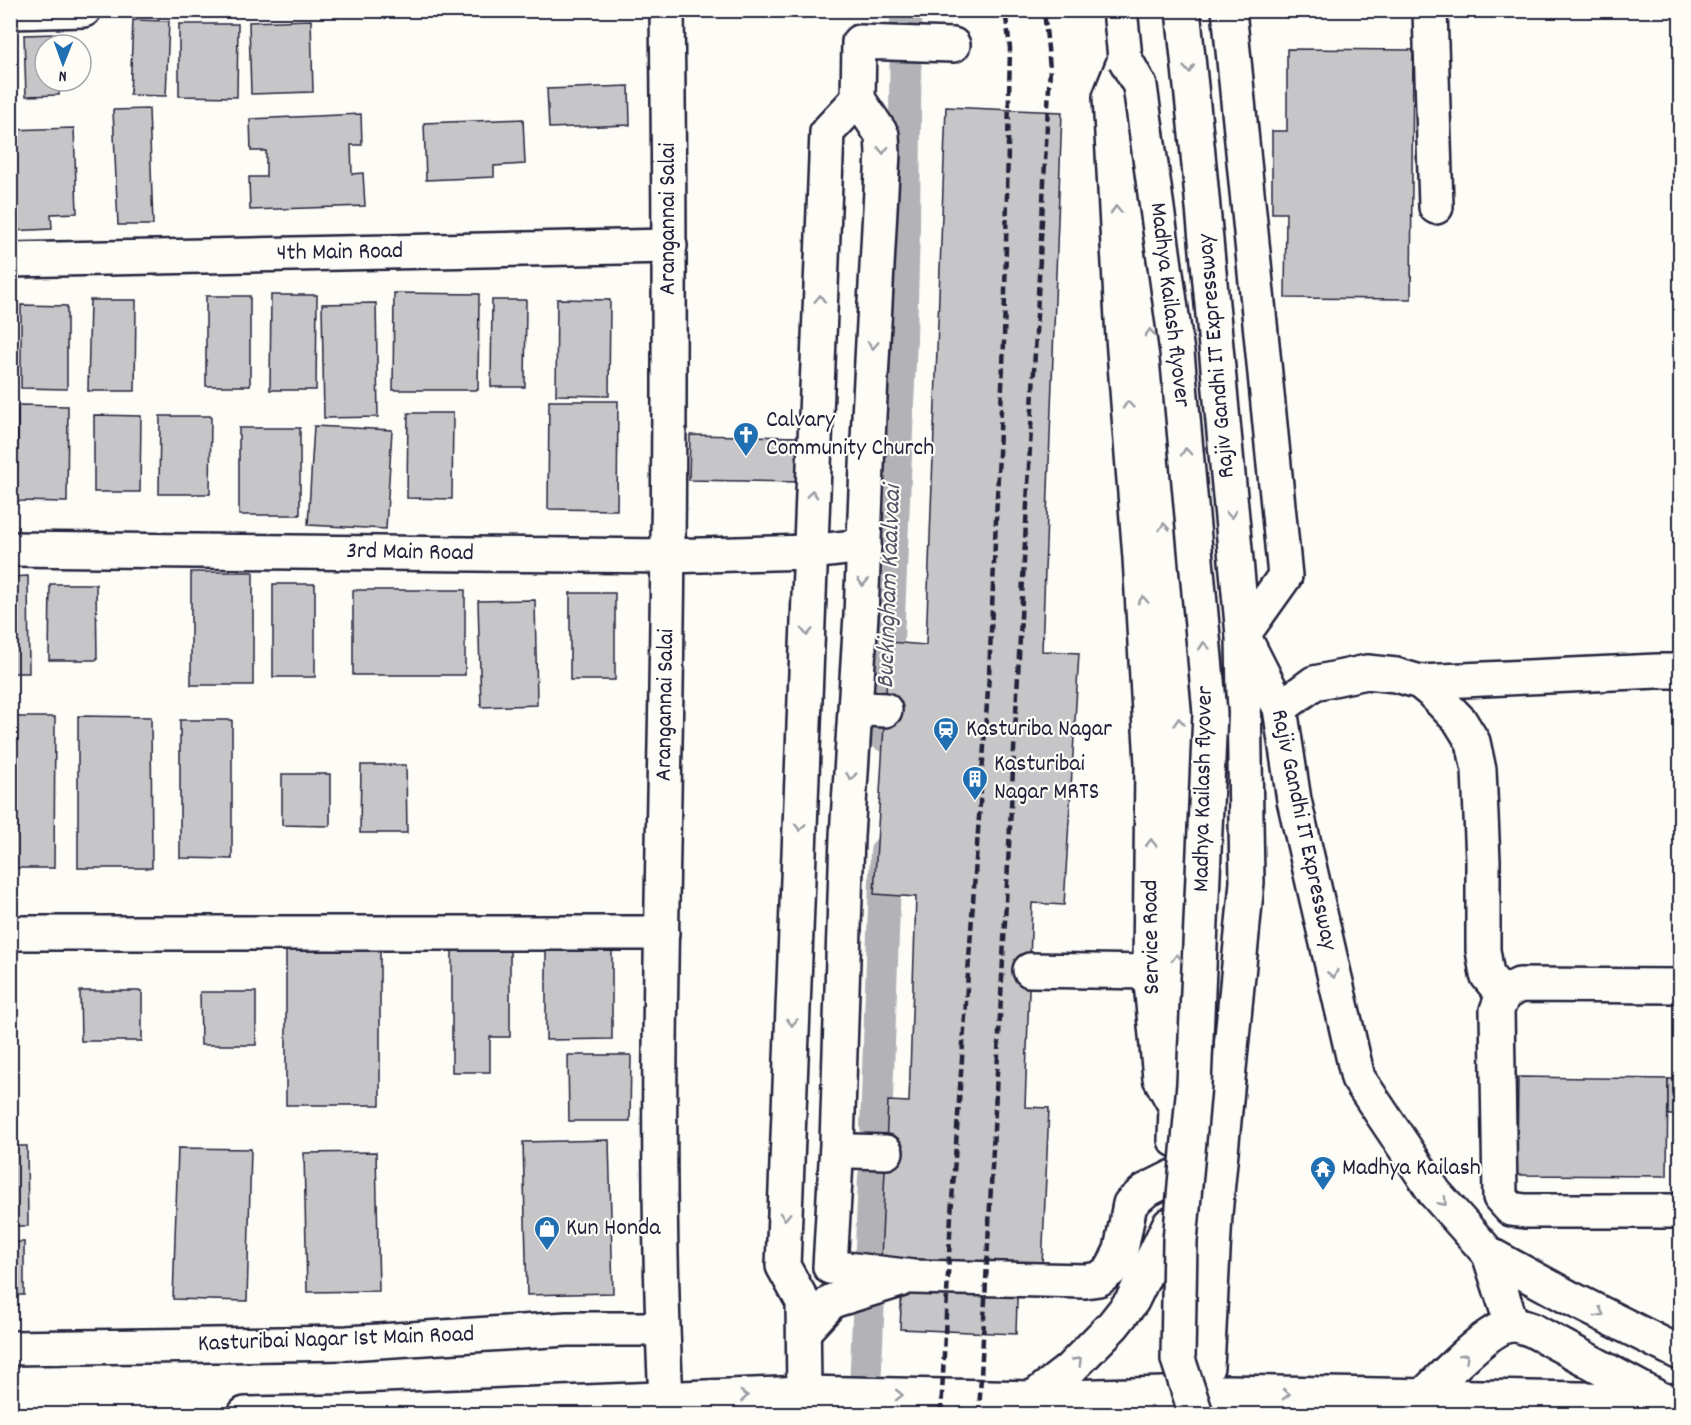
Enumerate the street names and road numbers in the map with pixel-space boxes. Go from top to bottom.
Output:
street label: Arangannai Salai [652,143,686,295]
street label: Madhya Kailash flyover [1140,201,1198,409]
street label: Rajiv Gandhi IT Expressway [1189,231,1245,480]
street label: 4th Main Road [276,235,404,271]
street label: 3rd Main Road [346,535,474,571]
street label: Arangannai Salai [648,628,684,782]
street label: Madhya Kailash flyover [1185,686,1223,892]
street label: Rajiv Gandhi IT Expressway [1261,707,1345,955]
street label: Service Road [1134,879,1170,995]
street label: Kasturibai Nagar 1st Main Road [197,1318,475,1362]

